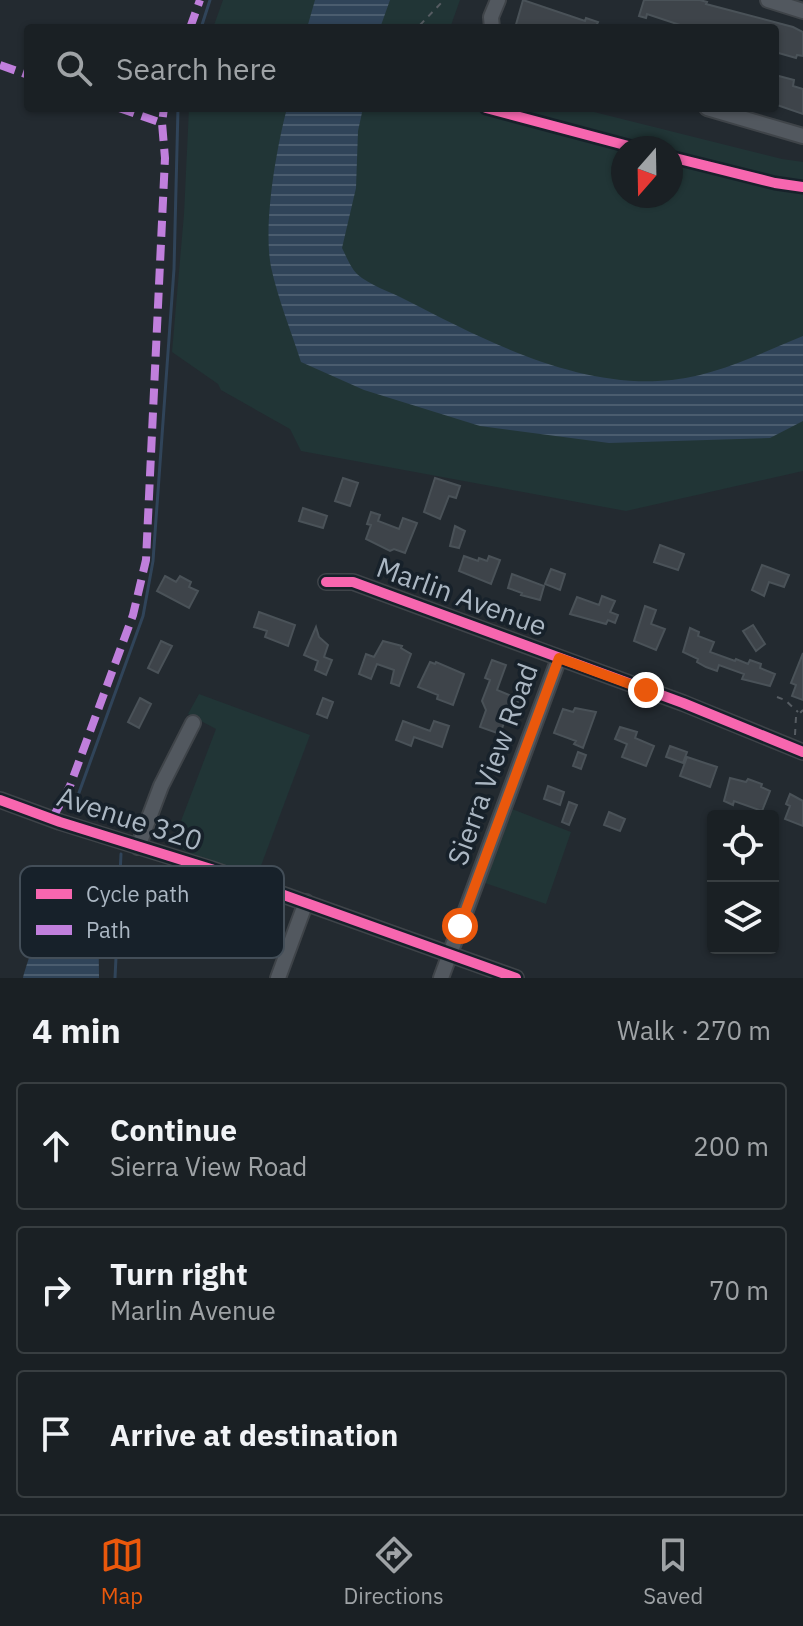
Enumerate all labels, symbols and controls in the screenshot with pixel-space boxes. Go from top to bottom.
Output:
search box [24,24,779,112]
icon: search [52,46,96,90]
text: Search here [116,49,277,88]
north arrow [611,136,683,208]
street label: Marlin Avenue [372,548,552,644]
street label: Sierra View Road [438,658,546,870]
route end [628,672,664,708]
street label: Avenue 320 [53,777,207,859]
map controls [707,810,779,954]
button: locate [707,810,779,882]
legend [20,866,284,958]
text: Cycle path [86,879,190,908]
button: layers [707,882,779,954]
route start [442,908,478,944]
text: Path [86,915,131,944]
text: 4 min [32,1008,121,1052]
text: Walk · 270 m [617,1013,771,1047]
text: Continue [110,1110,237,1149]
icon: ahead [34,1124,78,1168]
text: 200 m [693,1129,769,1163]
text: Sierra View Road [110,1149,307,1183]
text: Turn right [110,1254,248,1293]
icon: right [34,1268,78,1312]
text: 70 m [709,1273,769,1307]
text: Marlin Avenue [110,1293,276,1327]
icon: arrive [34,1412,78,1456]
text: Arrive at destination [110,1415,398,1454]
tab: Map [100,1533,144,1610]
tab: Directions [344,1533,444,1610]
tab: Saved [643,1533,703,1610]

